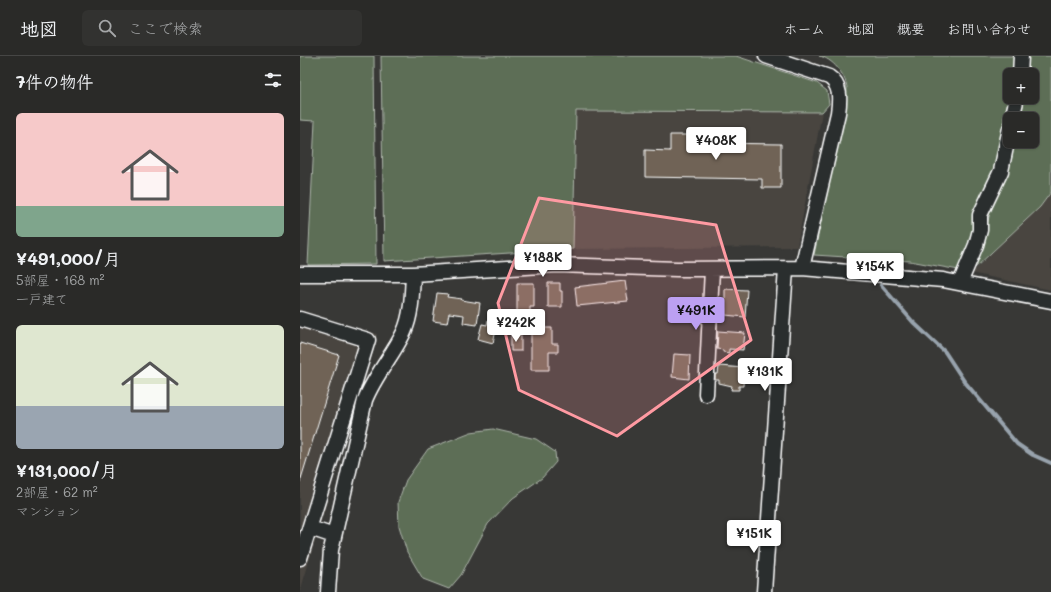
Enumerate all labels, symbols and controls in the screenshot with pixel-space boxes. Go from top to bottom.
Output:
search box [82,10,362,46]
text: 地図 [20,16,58,41]
icon: search [96,17,118,39]
text: ここで検索 [128,18,203,38]
text: ホーム [784,19,825,38]
text: 地図 [847,19,875,38]
text: 概要 [897,19,925,38]
text: お問い合わせ [947,19,1031,38]
map controls [1003,68,1039,148]
button: + [1003,68,1039,104]
icon: filters [262,69,284,91]
text: 7件の物件 [16,70,93,92]
button: − [1003,112,1039,148]
pin: ¥408K [688,127,744,161]
text: ¥408K [695,131,737,148]
icon: home [114,139,186,211]
pin: ¥188K [515,244,571,278]
text: ¥491,000/月 [16,247,121,269]
text: ¥188K [524,248,562,265]
pin: ¥154K [847,253,903,287]
text: ¥154K [856,257,894,274]
text: 5部屋 · 168 m² [16,271,105,288]
text: 一戸建て [16,290,68,307]
pin: ¥491K [668,297,724,331]
text: ¥491K [677,301,715,318]
pin: ¥242K [488,309,544,343]
text: ¥242K [496,313,536,330]
icon: home [114,351,186,423]
pin: ¥131K [737,358,793,392]
text: ¥131K [747,362,783,379]
text: ¥131,000/月 [16,459,117,481]
text: 2部屋 · 62 m² [16,483,98,500]
text: マンション [16,502,80,519]
pin: ¥151K [726,520,782,554]
text: ¥151K [736,524,772,541]

